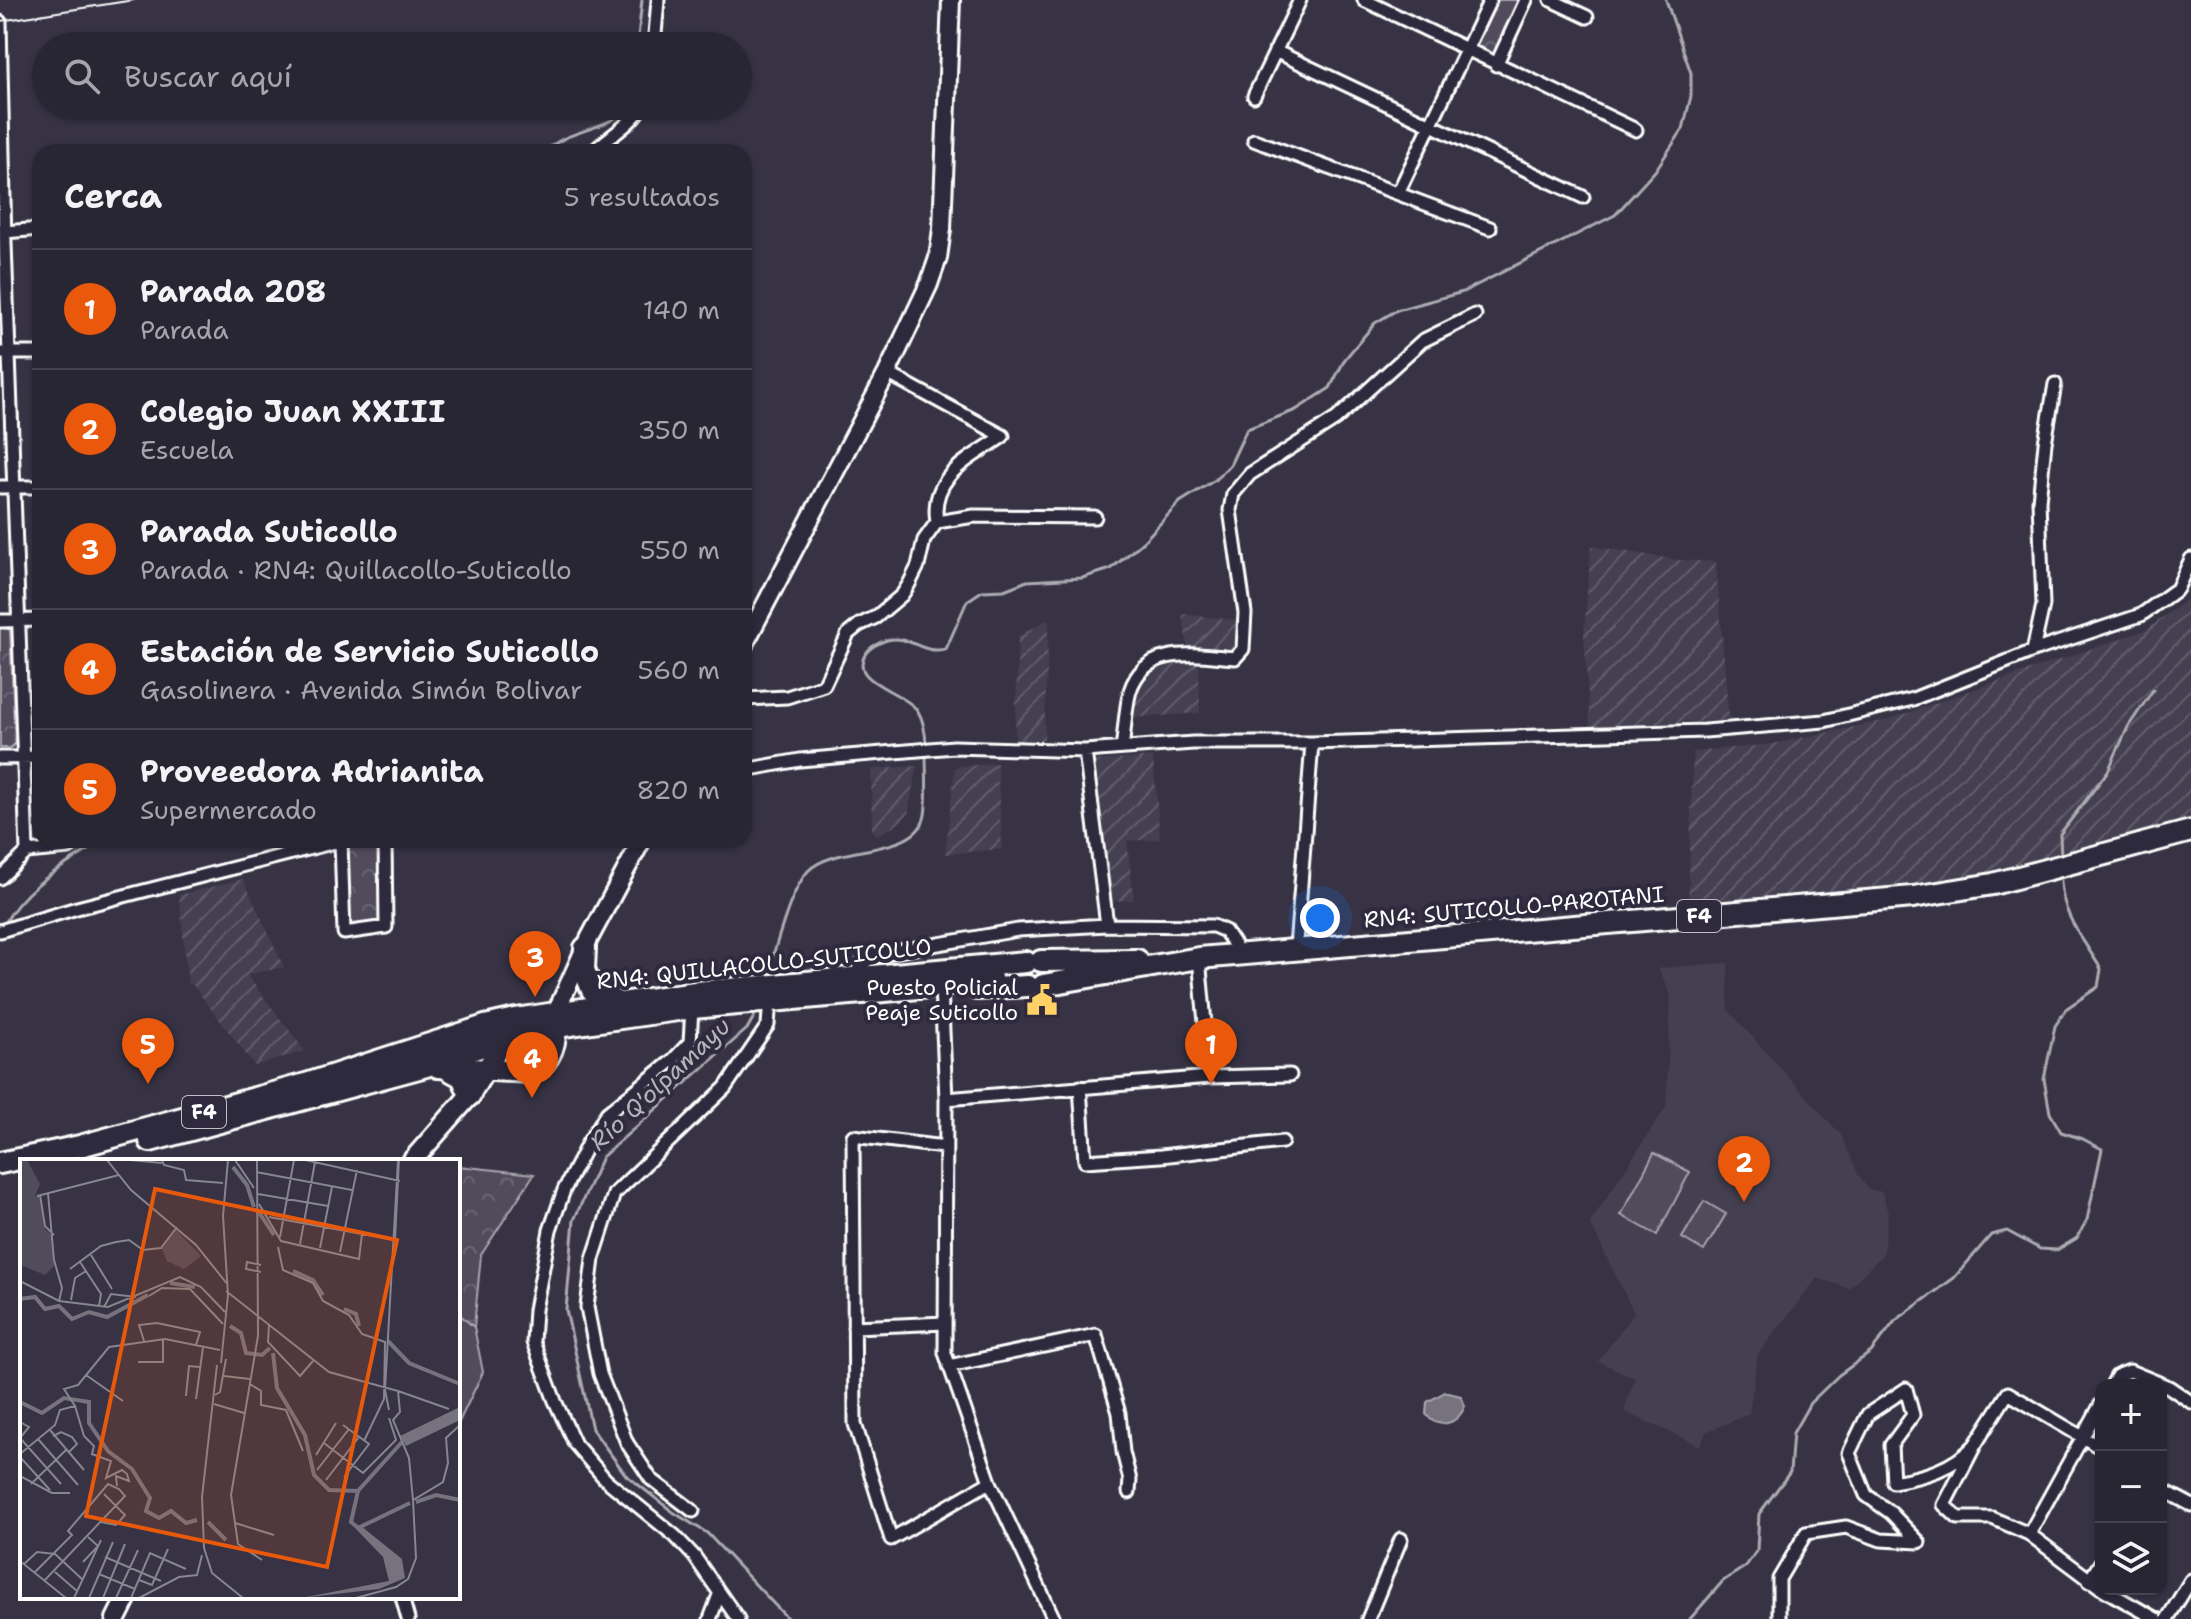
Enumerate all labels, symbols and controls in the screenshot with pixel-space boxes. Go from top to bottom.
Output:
search box [32,32,752,120]
icon: search [60,54,104,98]
text: Buscar aquí [124,56,292,97]
text: Cerca [64,173,162,219]
text: 5 resultados [564,179,720,214]
text: Parada 208 [140,271,326,312]
text: 1 [84,292,96,327]
text: 140 m [643,292,720,327]
text: Parada [140,312,229,347]
text: Colegio Juan XXIII [140,391,445,432]
text: 2 [81,412,99,447]
text: 350 m [637,412,720,447]
text: Escuela [140,432,234,467]
text: Parada Suticollo [140,511,398,552]
text: 3 [81,532,99,567]
text: 550 m [640,532,720,567]
text: Parada · RN4: Quillacollo-Suticollo [140,552,572,587]
text: Estación de Servicio Suticollo [140,631,599,672]
text: 4 [81,652,99,687]
text: 560 m [637,652,720,687]
text: Gasolinera · Avenida Simón Bolivar [140,672,582,707]
text: Proveedora Adrianita [140,751,484,792]
text: 5 [82,772,98,807]
text: 820 m [637,772,720,807]
text: Supermercado [140,792,317,827]
street label: RN4: SUTICOLLO-PAROTANI [1362,879,1666,935]
your location [1300,898,1340,938]
road number: F4 [1677,900,1721,932]
pin: 3 [509,931,561,997]
street label: RN4: QUILLACOLLO-SUTICOLLO [595,932,933,996]
place label: Puesto Policial Peaje Suticollo [865,973,1018,1027]
public building icon: Puesto Policial Peaje Suticollo [1025,983,1059,1017]
water label: Río Q'olpamayu [583,1010,737,1158]
pin: 5 [122,1018,174,1084]
pin: 1 [1185,1018,1237,1084]
pin: 4 [506,1032,558,1098]
road number: F4 [182,1096,226,1128]
pin: 2 [1718,1136,1770,1202]
inset map [20,1159,460,1599]
map controls [2095,1379,2167,1595]
button: + [2095,1379,2167,1451]
button: − [2095,1451,2167,1523]
button: layers [2095,1523,2167,1595]

